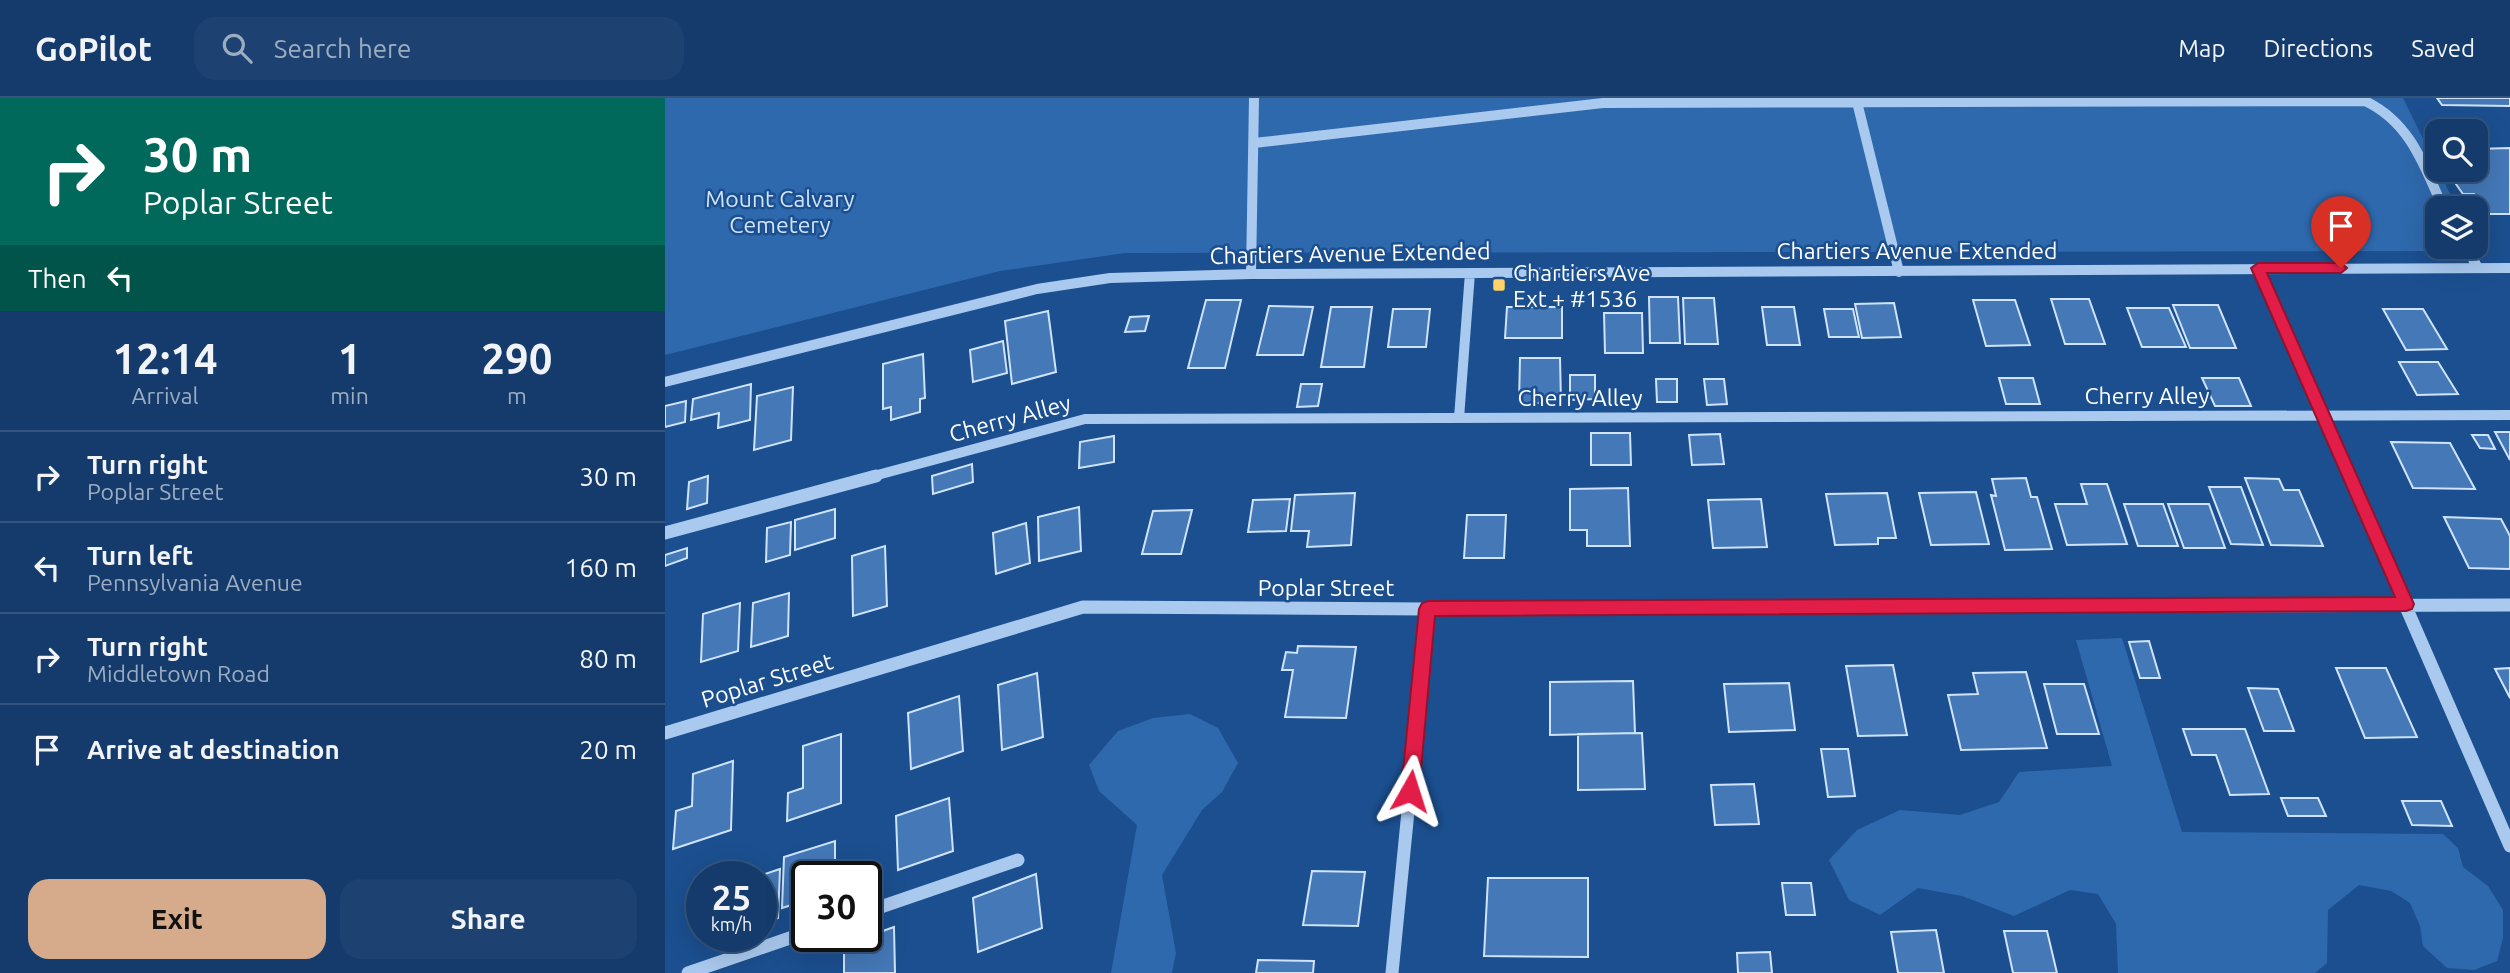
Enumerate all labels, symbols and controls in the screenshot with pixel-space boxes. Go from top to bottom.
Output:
search box [194,17,684,80]
icon: search [218,29,256,67]
text: GoPilot [35,30,152,67]
text: Search here [274,34,411,63]
text: Map [2178,35,2225,62]
text: Directions [2263,35,2373,62]
text: Saved [2411,35,2475,62]
map controls [2425,119,2488,259]
button: search [2425,119,2488,182]
icon: right [28,126,119,217]
text: 30 m [143,126,252,181]
text: Poplar Street [143,184,333,220]
park label: Mount Calvary Cemetery [705,186,855,237]
pin [2311,196,2371,268]
button: layers [2425,196,2488,259]
icon: arrive [2322,207,2360,245]
street label: Chartiers Avenue Extended [1209,238,1491,268]
street label: Chartiers Avenue Extended [1777,238,2058,263]
icon: left [101,259,139,297]
place label: Chartiers Ave Ext + #1536 [1513,260,1651,311]
text: Then [28,264,87,293]
marker: Chartiers Ave Ext + #1536 [1491,277,1507,293]
text: 12:14 [113,335,218,382]
text: 1 [338,335,361,382]
text: 290 [481,335,552,382]
text: Arrival [132,383,199,408]
text: min [330,383,369,408]
text: m [507,383,527,408]
street label: Cherry Alley [2084,383,2210,408]
street label: Cherry Alley [1517,385,1643,410]
street label: Cherry Alley [946,390,1074,446]
text: Turn right [87,450,208,479]
icon: right [28,458,66,496]
text: 30 m [579,462,637,491]
text: Poplar Street [87,479,224,504]
text: Turn left [87,541,193,570]
icon: left [28,549,66,587]
text: 160 m [565,553,637,582]
text: Pennsylvania Avenue [87,570,303,595]
street label: Poplar Street [1258,575,1394,600]
text: Turn right [87,632,208,661]
icon: right [28,640,66,678]
text: 80 m [579,644,637,673]
street label: Poplar Street [698,648,836,712]
text: Middletown Road [87,661,270,686]
icon: arrive [28,731,66,769]
text: Arrive at destination [87,735,340,764]
text: 20 m [579,735,637,764]
position arrow [1373,754,1447,828]
speed limit sign: 30 [791,861,882,952]
text: 25 [712,877,751,917]
button: Exit [28,879,326,959]
button: Share [340,879,637,959]
text: km/h [711,914,752,934]

